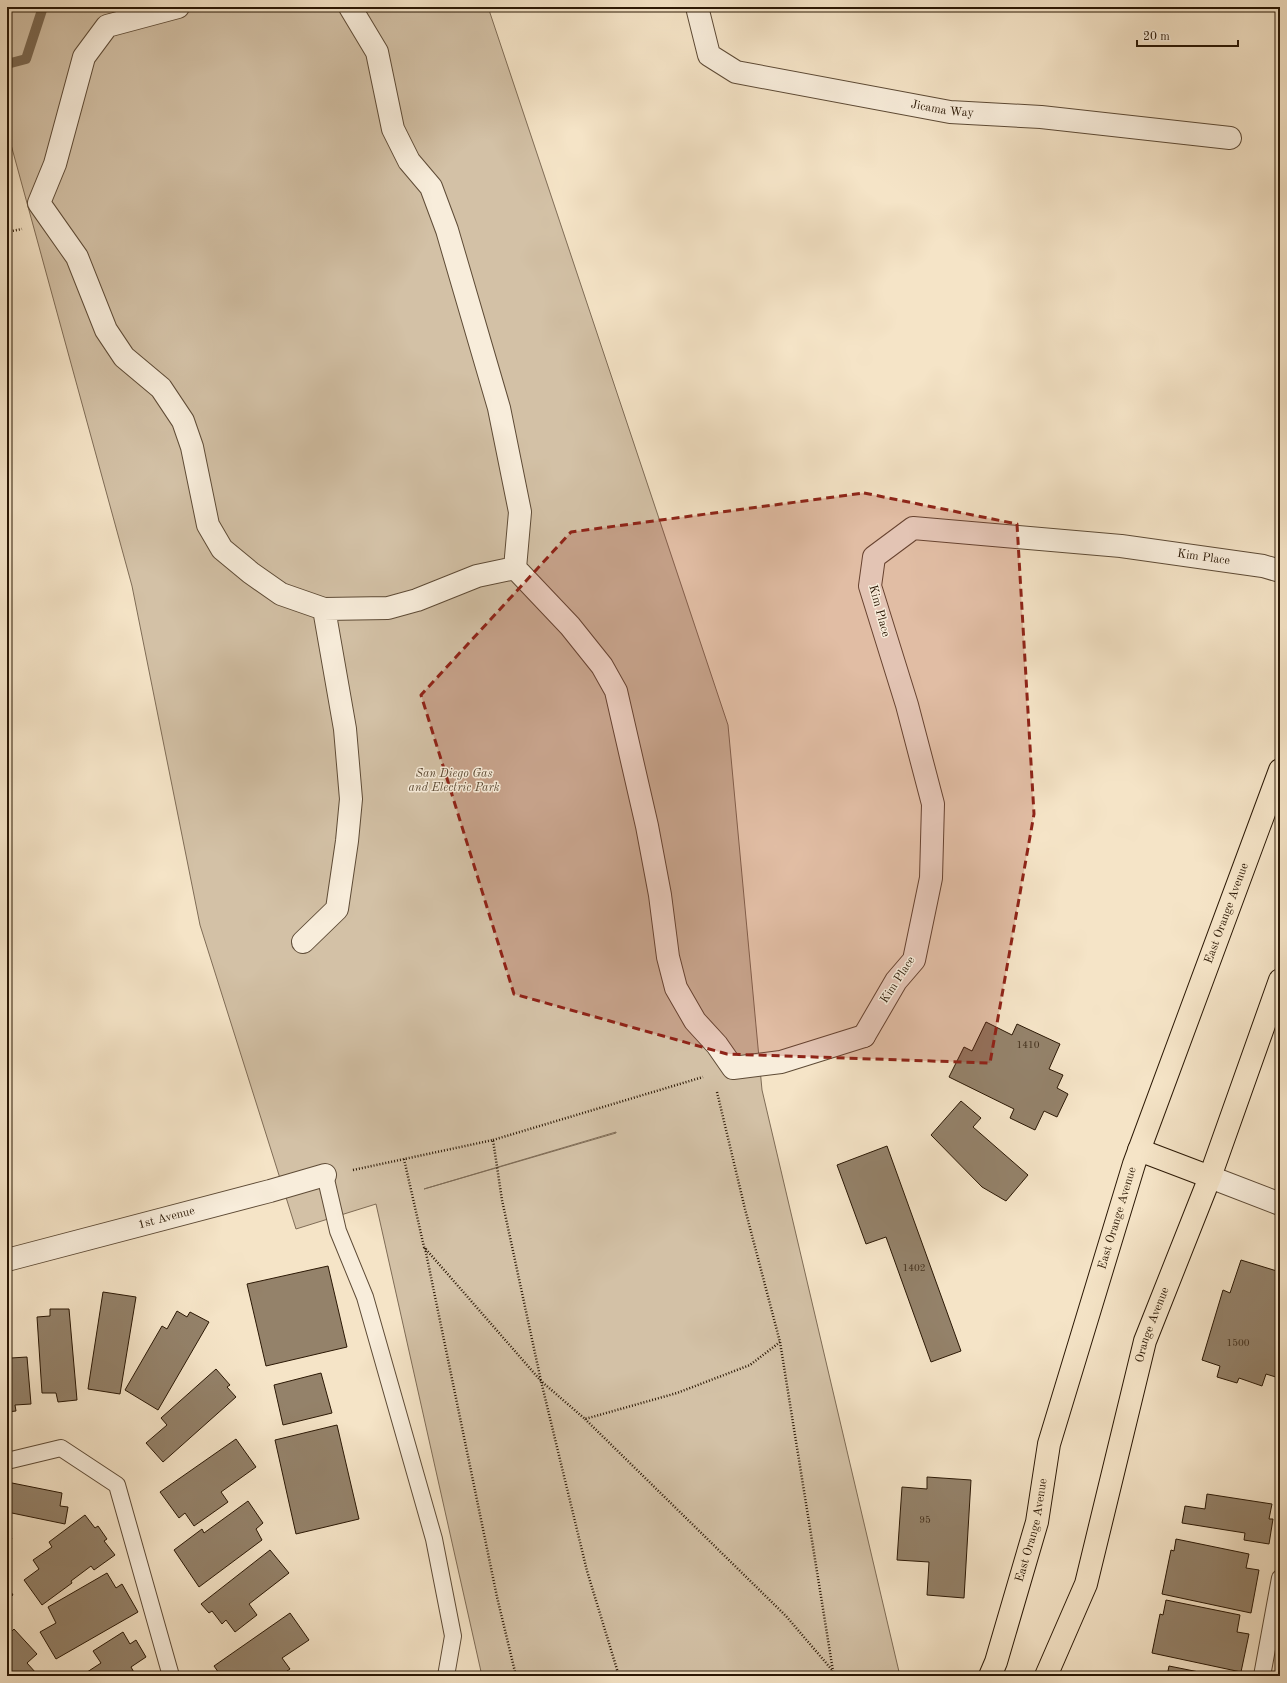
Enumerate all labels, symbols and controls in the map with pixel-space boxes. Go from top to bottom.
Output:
scale bar [1137,22,1238,48]
text: 20 m [1143,31,1170,43]
street label: Jicama Way [910,99,975,119]
street label: Kim Place [1176,548,1231,567]
street label: Kim Place [866,584,892,639]
park label: San Diego Gas and Electric Park [408,768,500,794]
street label: East Orange Avenue [1203,861,1251,965]
street label: Kim Place [878,954,918,1006]
house number: 1410 [1016,1040,1040,1050]
street label: East Orange Avenue [1096,1165,1139,1271]
street label: 1st Avenue [137,1205,197,1231]
house number: 1402 [902,1263,926,1273]
street label: Orange Avenue [1134,1285,1172,1364]
house number: 1500 [1226,1338,1250,1348]
street label: East Orange Avenue [1014,1477,1050,1583]
house number: 95 [919,1515,931,1525]

